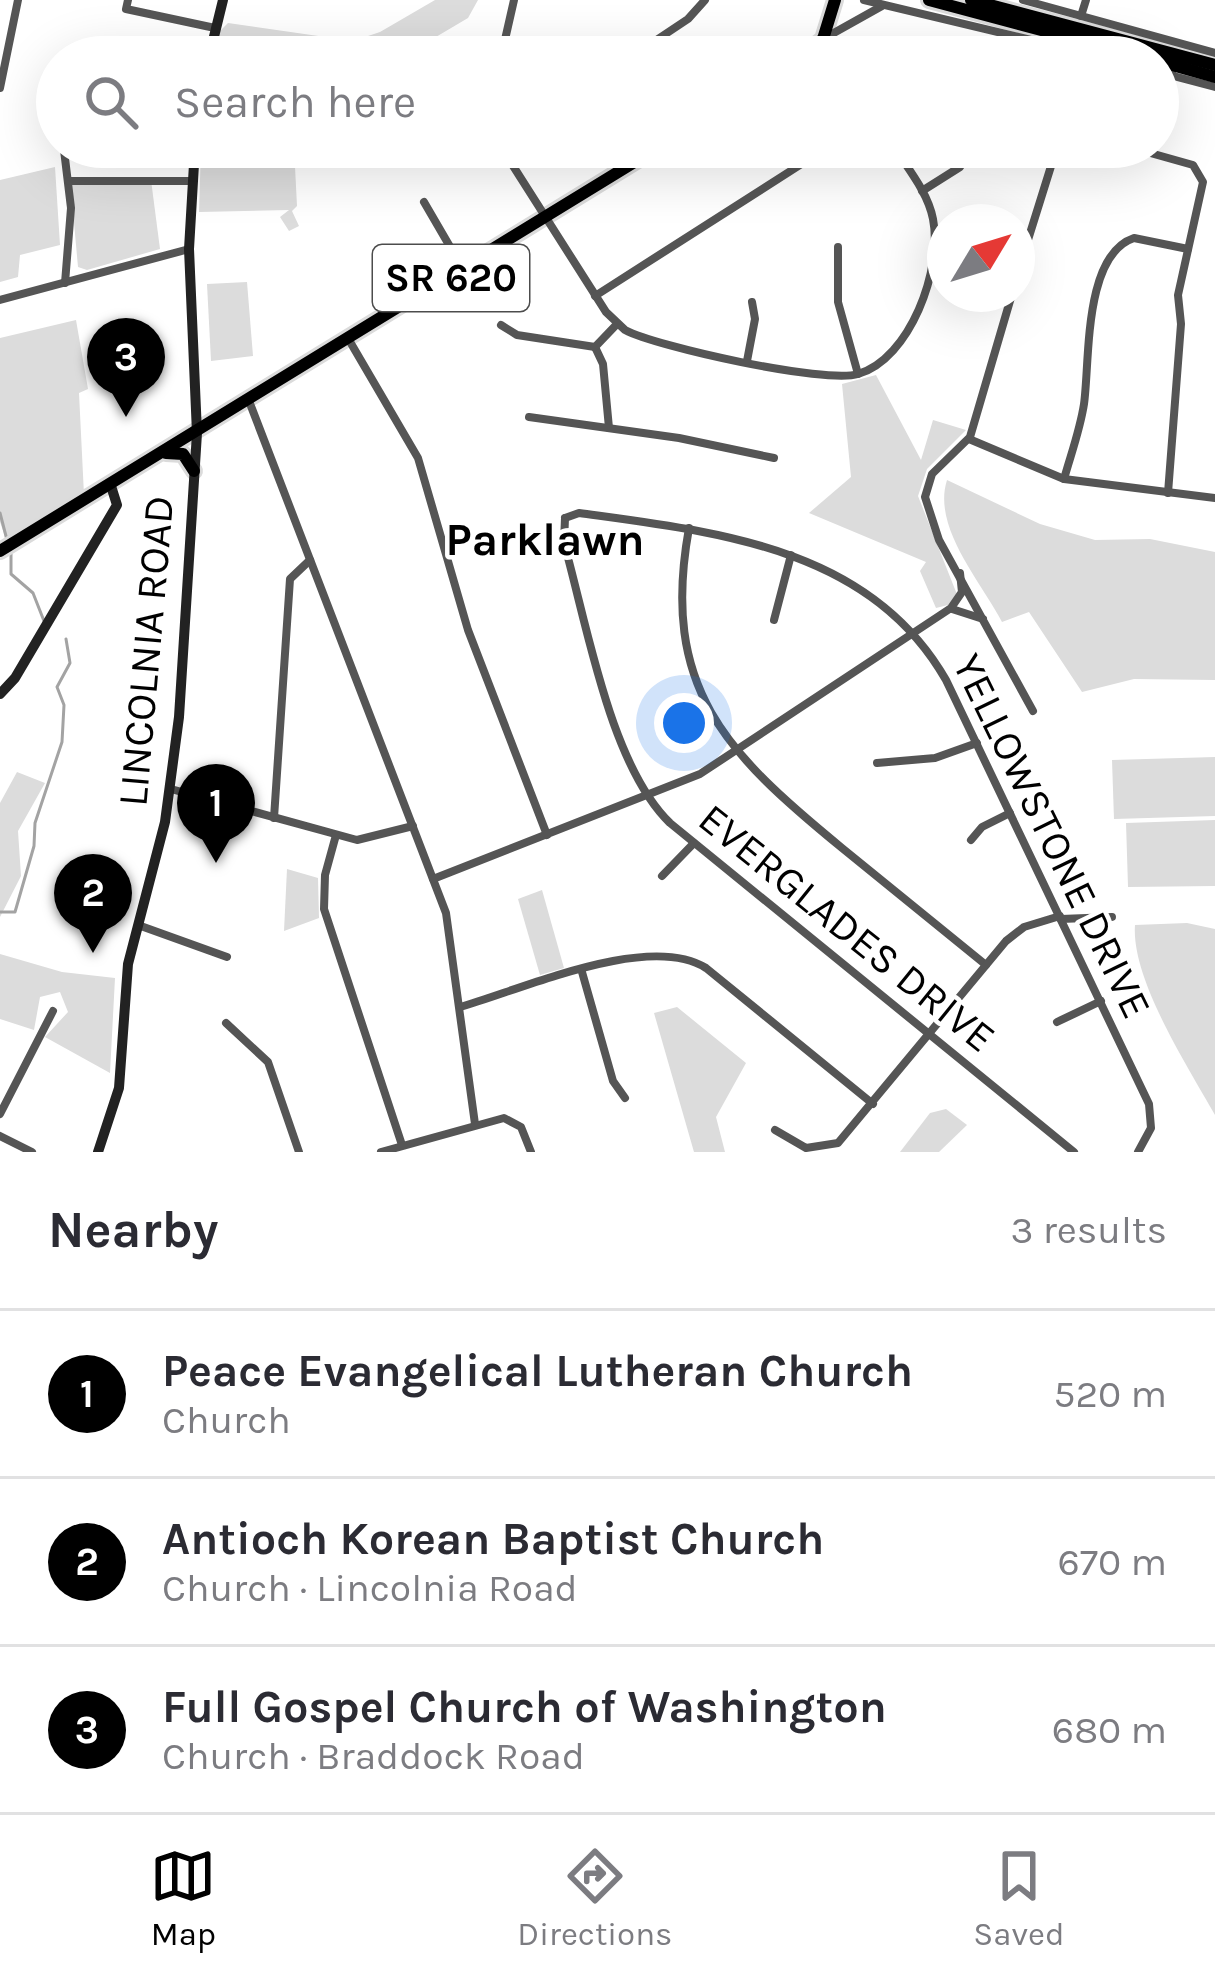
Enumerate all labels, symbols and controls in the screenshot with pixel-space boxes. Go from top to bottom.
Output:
search box [36,36,1179,168]
icon: search [78,69,144,135]
text: Search here [174,76,416,128]
north arrow [927,204,1035,312]
road number: SR 620 [373,245,529,311]
pin: 3 [87,318,165,417]
street label: LINCOLNIA ROAD [108,493,184,809]
district label: Parklawn [446,514,644,566]
street label: YELLOWSTONE DRIVE [942,646,1162,1026]
your location [654,693,714,753]
pin: 1 [177,764,255,863]
street label: EVERGLADES DRIVE [689,793,1005,1063]
pin: 2 [54,854,132,953]
text: Nearby [48,1200,218,1260]
text: 3 results [1010,1207,1167,1253]
text: Peace Evangelical Lutheran Church [162,1345,913,1397]
text: 1 [80,1371,94,1417]
text: 520 m [1053,1371,1167,1417]
text: Church [162,1397,291,1443]
text: Antioch Korean Baptist Church [162,1513,824,1565]
text: 2 [75,1539,99,1585]
text: 670 m [1057,1539,1167,1585]
text: Church · Lincolnia Road [162,1565,578,1611]
text: Full Gospel Church of Washington [162,1681,887,1733]
text: 3 [75,1707,99,1753]
text: 680 m [1052,1707,1167,1753]
text: Church · Braddock Road [162,1733,585,1779]
tab: Map [150,1843,216,1953]
tab: Directions [517,1843,672,1953]
tab: Saved [973,1843,1065,1953]

